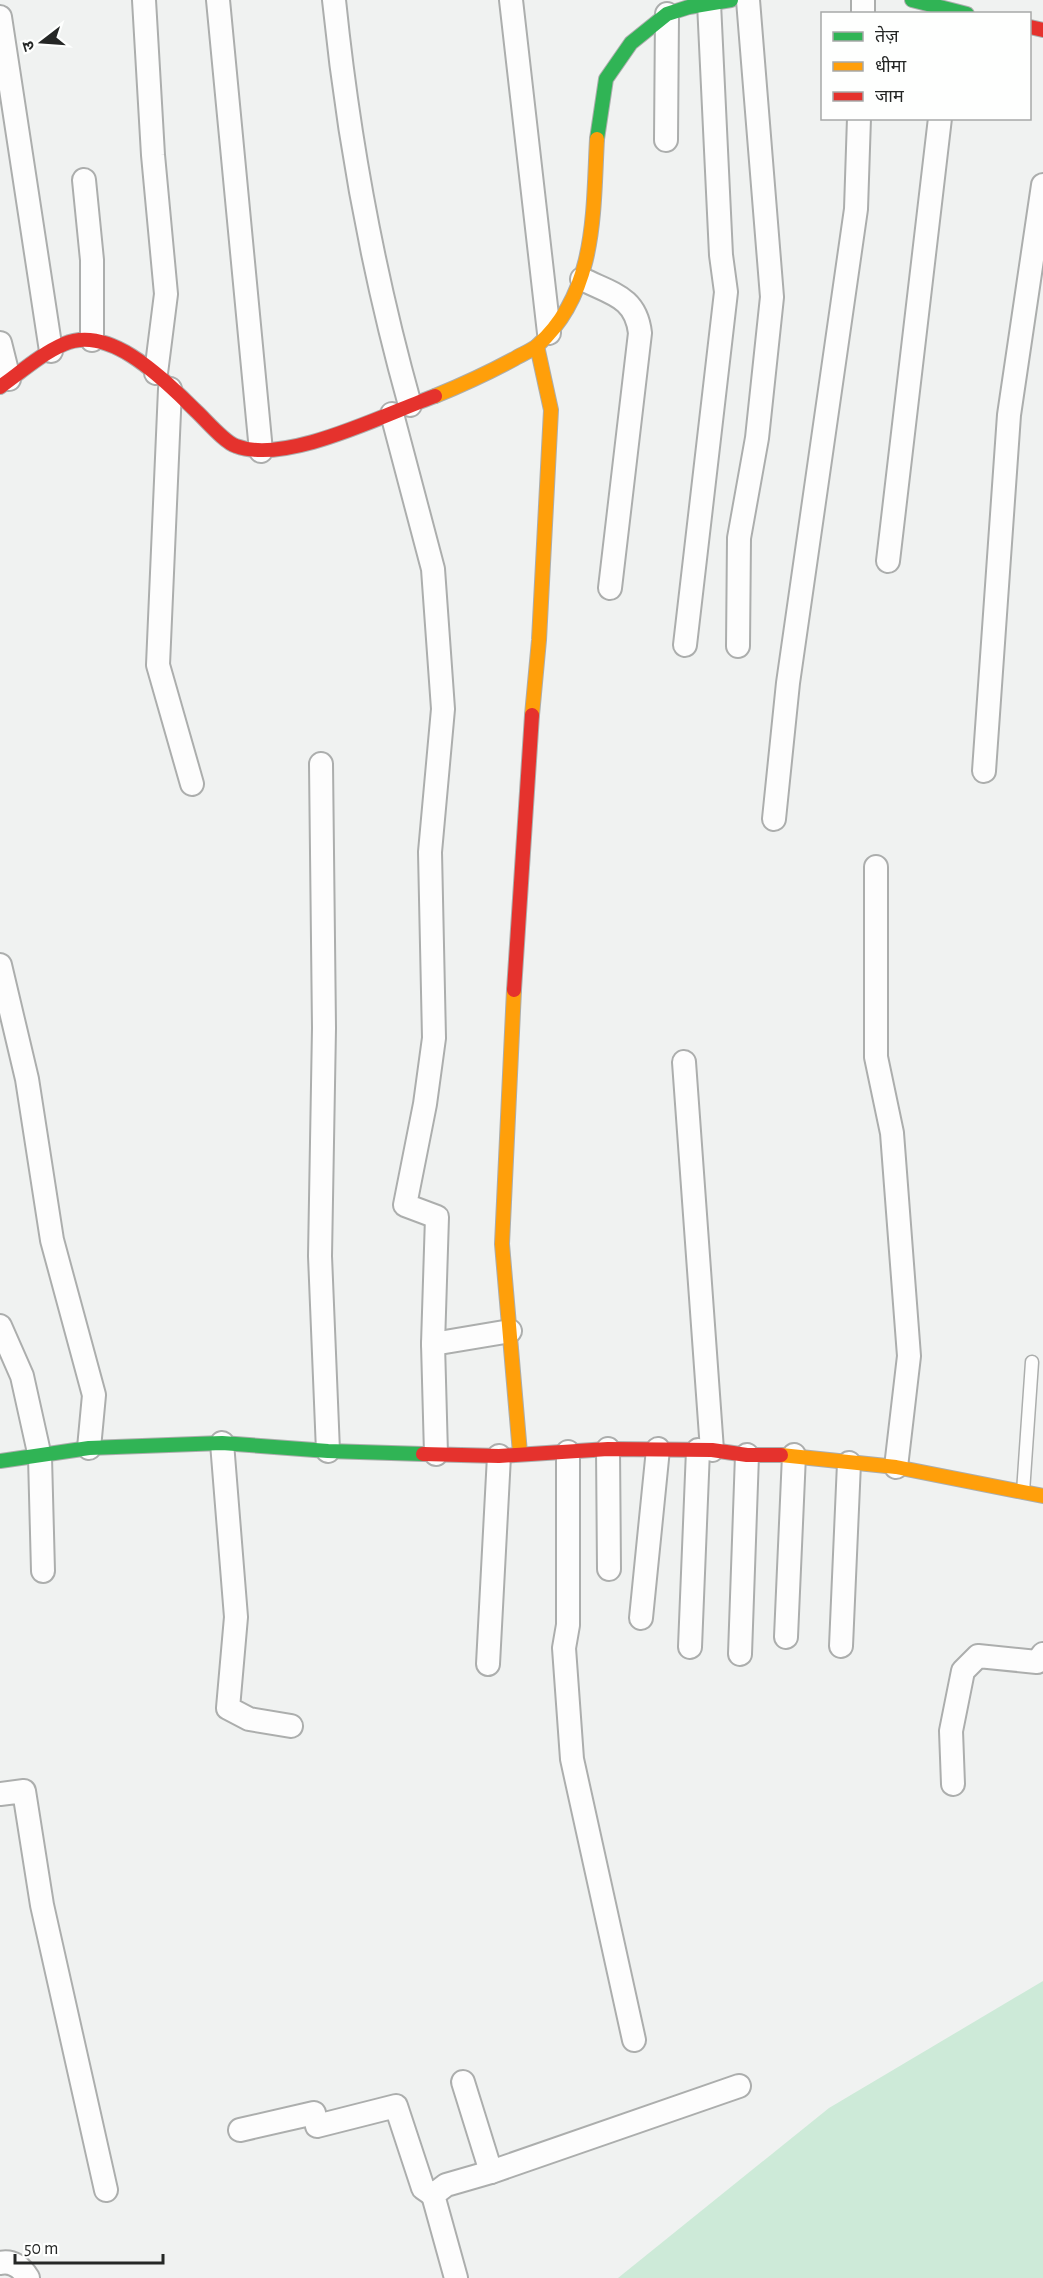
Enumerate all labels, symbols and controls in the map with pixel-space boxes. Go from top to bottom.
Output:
north arrow [12,12,72,72]
legend [821,12,1031,120]
text: तेज़ [875,25,899,46]
text: उ [19,39,38,53]
text: धीमा [875,56,906,76]
text: जाम [875,88,905,106]
scale bar [15,2227,164,2265]
text: 50 m [24,2240,58,2258]

